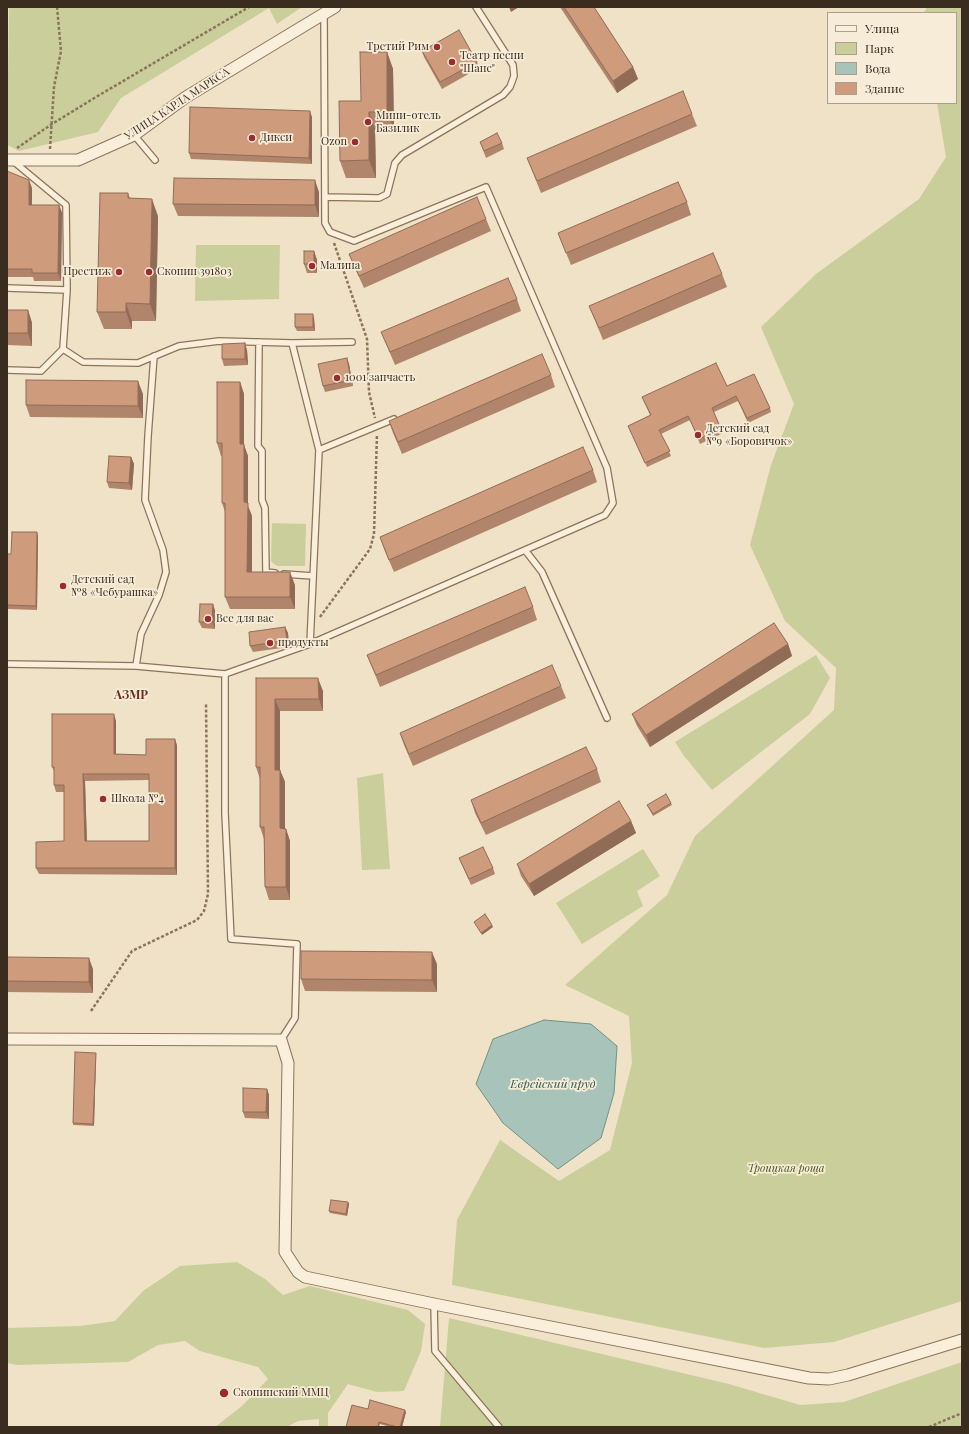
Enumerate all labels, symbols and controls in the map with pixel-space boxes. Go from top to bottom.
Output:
legend [827,12,957,104]
text: Улица [865,20,899,36]
place label: Третий Рим [366,40,429,54]
text: Парк [865,40,894,56]
marker: Третий Рим [432,42,442,52]
place label: Театр песни "Шанс" [460,49,524,75]
marker: Театр песни "Шанс" [447,57,457,67]
text: Вода [865,60,891,76]
street label: УЛИЦА КАРЛА МАРКСА [122,65,232,143]
text: Здание [865,80,905,96]
place label: Мини-отель Базилик [376,109,441,135]
marker: Мини-отель Базилик [363,117,373,127]
place label: Дикси [260,131,292,145]
marker: Дикси [247,133,257,143]
place label: Ozon [321,135,347,149]
marker: Ozon [350,137,360,147]
place label: Малина [320,259,360,273]
marker: Малина [307,261,317,271]
place label: Престиж [63,265,111,279]
place label: Скопин 391803 [157,265,232,279]
marker: Престиж [114,267,124,277]
marker: Скопин 391803 [144,267,154,277]
place label: 1001 запчасть [345,371,415,385]
marker: 1001 запчасть [332,373,342,383]
place label: Детский сад №9 «Боровичок» [706,422,792,448]
marker: Детский сад №9 «Боровичок» [693,430,703,440]
place label: Детский сад №8 «Чебурашка» [71,573,158,599]
marker: Детский сад №8 «Чебурашка» [58,581,68,591]
place label: Все для вас [216,612,274,626]
marker: Все для вас [203,614,213,624]
place label: продукты [278,636,329,650]
marker: продукты [265,638,275,648]
district label: АЗМР [114,688,148,702]
place label: Школа №4 [111,792,164,806]
marker: Школа №4 [98,794,108,804]
water label: Еврейский пруд [510,1077,596,1091]
park label: Троицкая роща [747,1162,825,1176]
place label: Скопинский ММЦ [233,1386,329,1400]
marker: Скопинский ММЦ [218,1387,230,1399]

